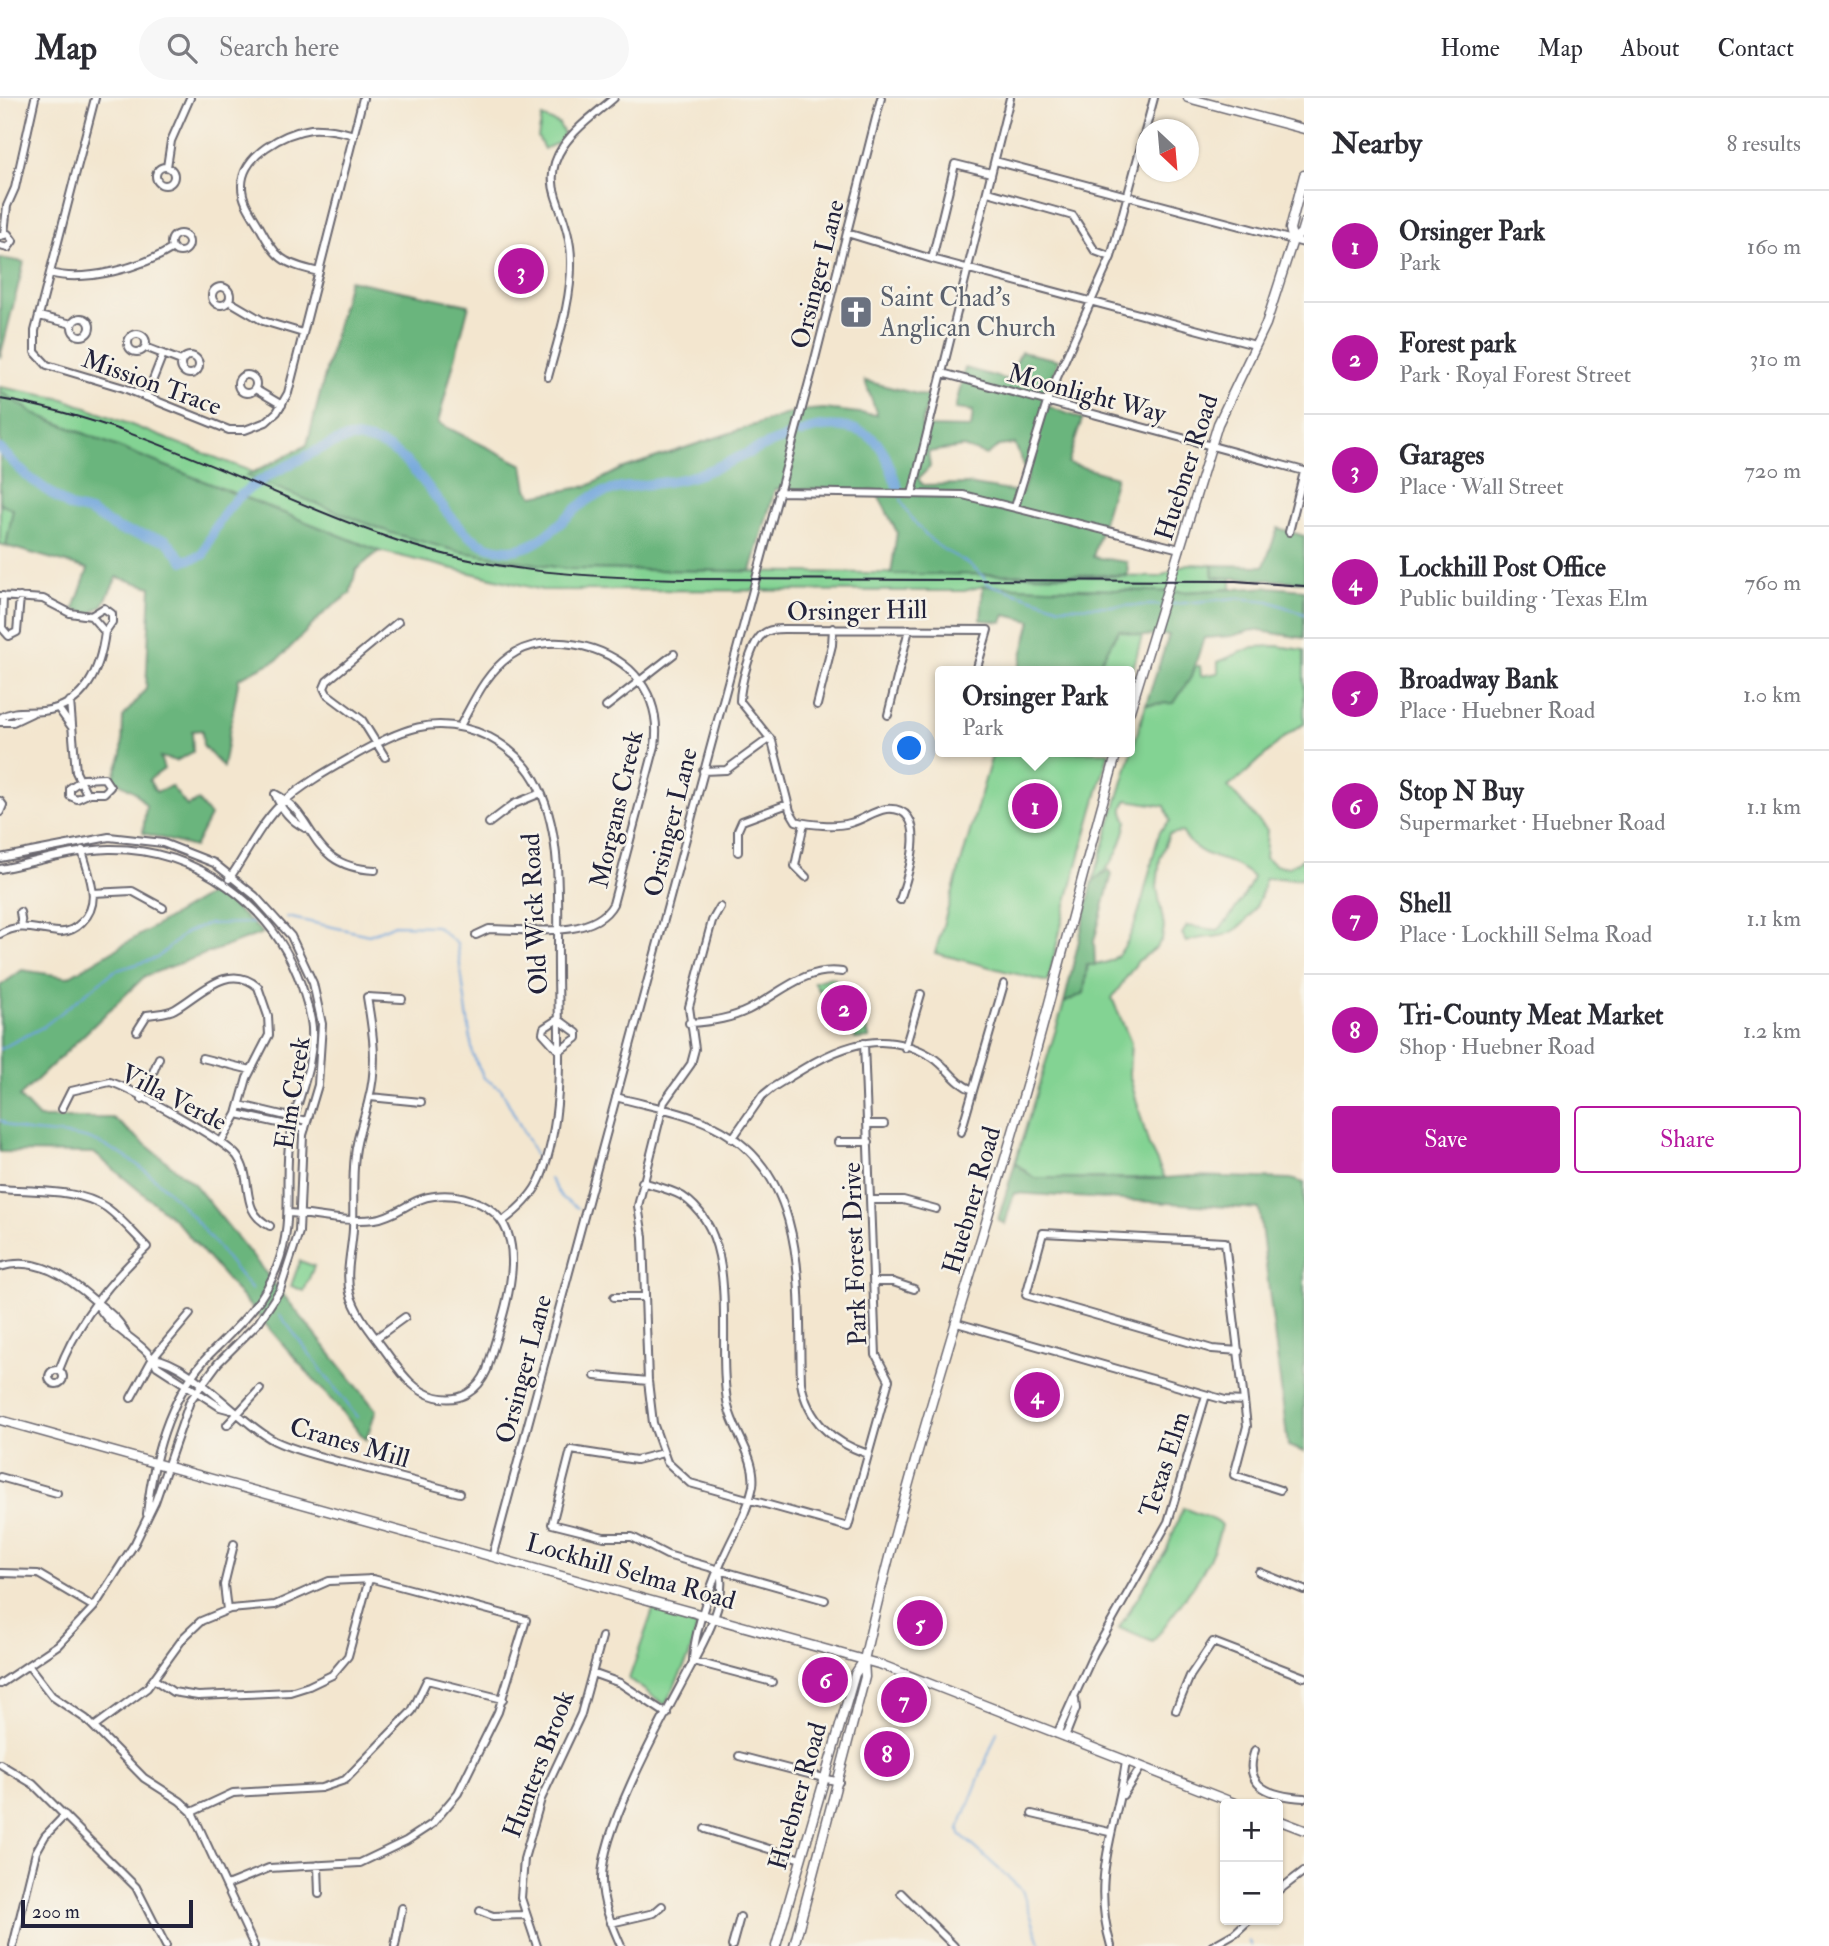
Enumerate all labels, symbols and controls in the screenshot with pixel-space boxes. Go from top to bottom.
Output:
search box [139,17,629,80]
text: Map [35,28,97,69]
icon: search [163,29,201,67]
text: Search here [219,32,339,64]
text: Home [1440,33,1500,64]
text: Map [1538,33,1583,64]
text: About [1621,33,1680,64]
text: Contact [1718,33,1794,64]
north arrow [1136,119,1199,182]
text: Nearby [1332,125,1422,162]
text: 8 results [1726,129,1801,158]
street label: Orsinger Lane [784,196,852,352]
text: Orsinger Park [1399,216,1545,248]
text: 1 [1351,232,1359,261]
text: 160 m [1747,232,1801,261]
pin: 3 [498,245,544,297]
text: Park [1399,248,1441,277]
place label: Saint Chad's Anglican Church [879,282,1056,344]
church icon: Saint Chad's Anglican Church [837,293,875,331]
text: Forest park [1399,328,1516,360]
street label: Mission Trace [77,343,226,423]
text: 2 [1349,344,1361,373]
text: 310 m [1750,344,1801,373]
street label: Moonlight Way [1004,357,1170,431]
text: Park · Royal Forest Street [1399,360,1631,389]
street label: Huebner Road [1148,390,1226,545]
text: Garages [1399,440,1485,472]
text: 3 [1351,456,1359,485]
text: 720 m [1744,456,1801,485]
text: Place · Wall Street [1399,472,1564,501]
text: Lockhill Post Office [1399,552,1606,584]
text: 4 [1349,568,1361,597]
text: 760 m [1744,568,1801,597]
text: Public building · Texas Elm [1399,584,1648,613]
street label: Orsinger Hill [787,594,928,628]
text: Broadway Bank [1399,664,1558,696]
popup [935,666,1135,757]
text: 5 [1350,680,1360,709]
text: 1.0 km [1743,680,1801,709]
text: Orsinger Park [962,681,1108,713]
text: Place · Huebner Road [1399,696,1595,725]
text: Park [962,713,1004,742]
street label: Morgans Creek [583,727,651,891]
your location [892,731,926,765]
street label: Orsinger Lane [637,744,705,900]
text: Stop N Buy [1399,776,1524,808]
pin: 1 [1012,780,1058,832]
text: 6 [1349,792,1361,821]
text: 1.1 km [1746,792,1801,821]
text: Supermarket · Huebner Road [1399,808,1666,837]
street label: Old Wick Road [515,832,555,996]
text: Shell [1399,888,1451,920]
text: 7 [1350,904,1360,933]
text: 1.1 km [1746,904,1801,933]
text: Place · Lockhill Selma Road [1399,920,1652,949]
pin: 2 [821,982,867,1034]
text: Tri-County Meat Market [1399,1000,1664,1032]
text: 8 [1350,1016,1360,1045]
text: 1.2 km [1743,1016,1801,1045]
text: Shop · Huebner Road [1399,1032,1595,1061]
street label: Elm Creek [268,1034,318,1152]
street label: Villa Verde [115,1058,232,1138]
button: Save [1332,1106,1560,1173]
button: Share [1574,1106,1801,1173]
street label: Huebner Road [936,1123,1008,1278]
street label: Park Forest Drive [836,1161,874,1346]
street label: Orsinger Lane [489,1291,559,1447]
pin: 4 [1014,1369,1060,1421]
street label: Texas Elm [1133,1408,1197,1521]
street label: Cranes Mill [286,1411,414,1475]
street label: Lockhill Selma Road [522,1527,739,1617]
pin: 5 [897,1597,943,1649]
pin: 6 [802,1654,848,1706]
pin: 7 [881,1674,927,1726]
street label: Hunters Brook [496,1686,582,1842]
street label: Huebner Road [762,1719,834,1874]
pin: 8 [864,1728,910,1780]
map controls [1220,1799,1283,1925]
button: + [1220,1799,1283,1862]
button: − [1220,1862,1283,1925]
scale bar [21,1897,192,1929]
text: 200 m [32,1900,80,1924]

